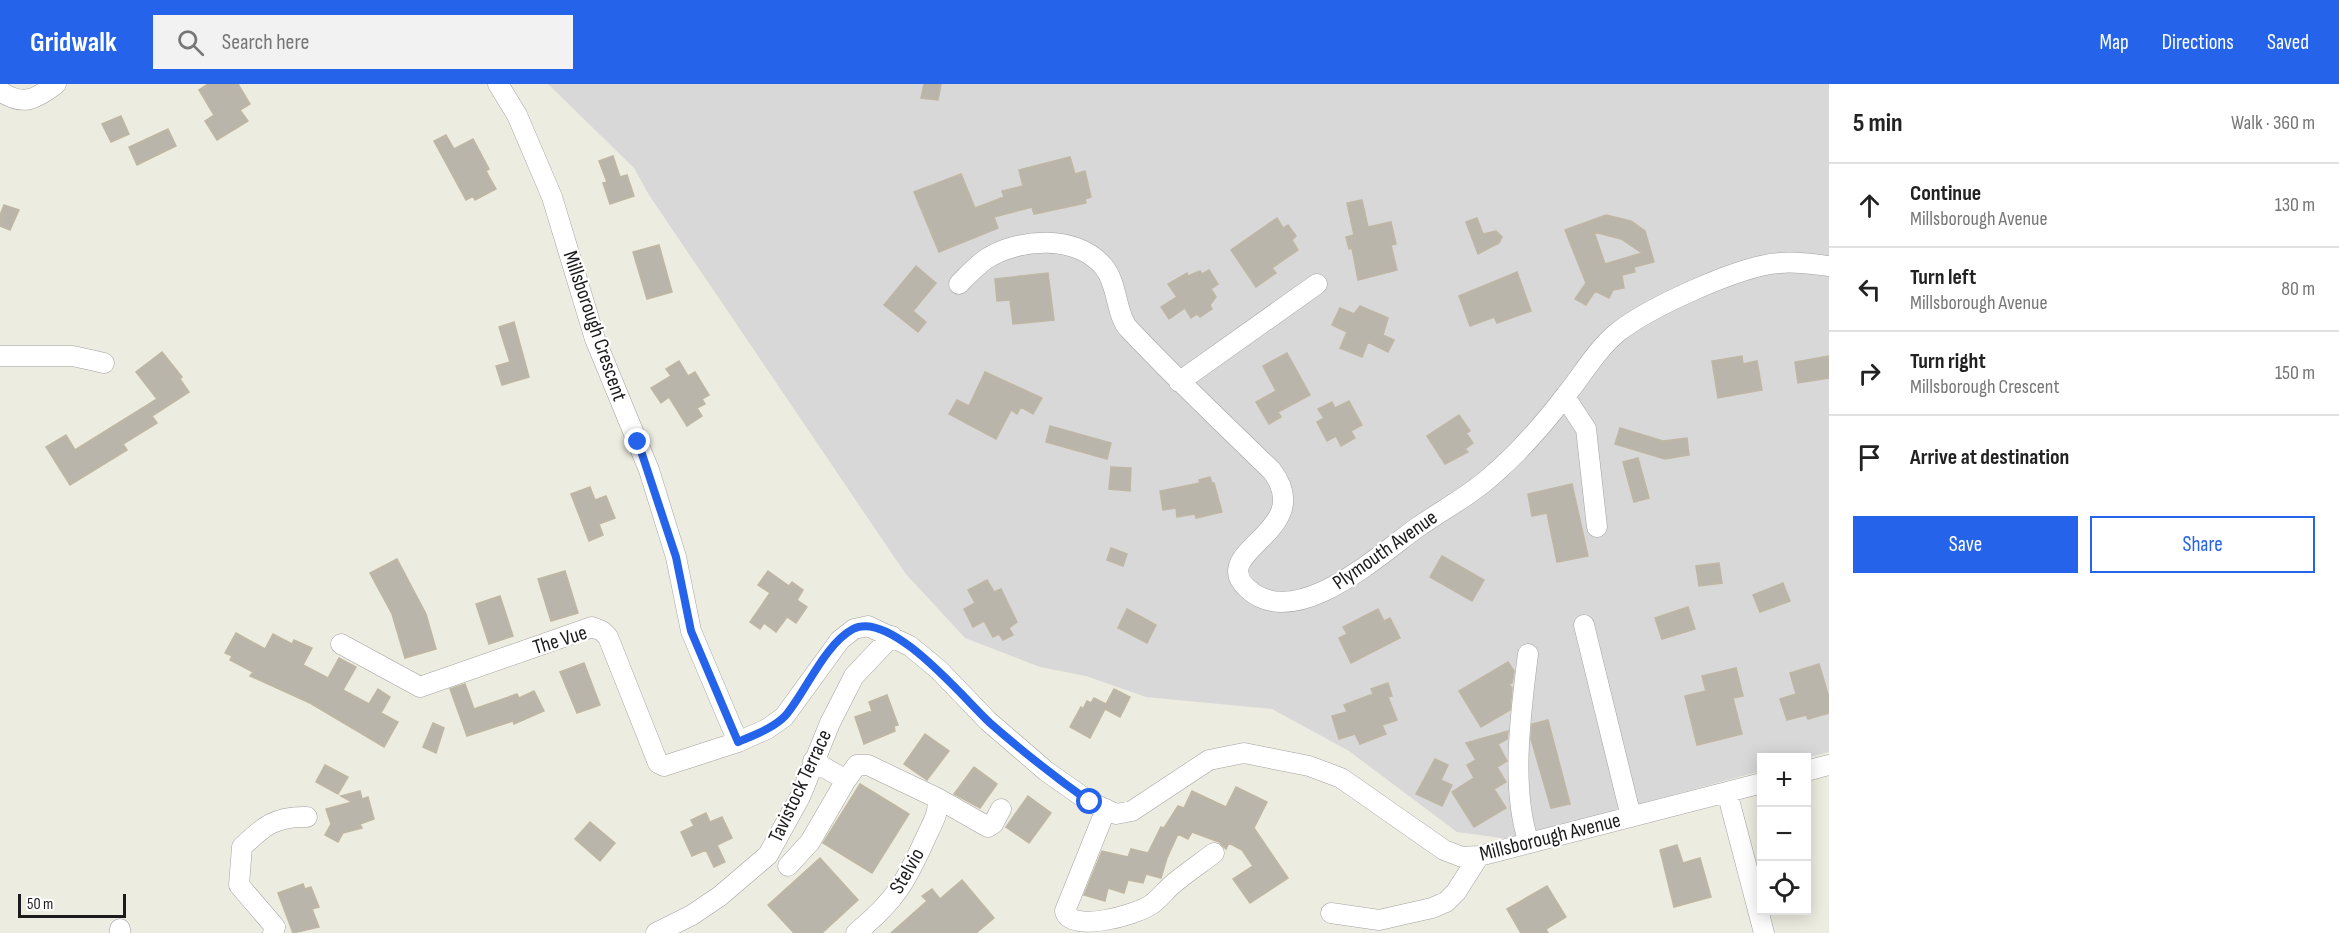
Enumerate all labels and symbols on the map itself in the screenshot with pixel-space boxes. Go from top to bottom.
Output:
street label: Millsborough Crescent [558,248,632,404]
route end [624,428,650,454]
street label: Plymouth Avenue [1328,505,1442,595]
street label: The Vue [530,620,590,660]
street label: Tavistock Terrace [763,726,837,846]
route start [1076,788,1102,814]
street label: Millsborough Avenue [1477,807,1623,867]
street label: Stelvio [884,844,930,898]
scale bar [18,891,126,918]

